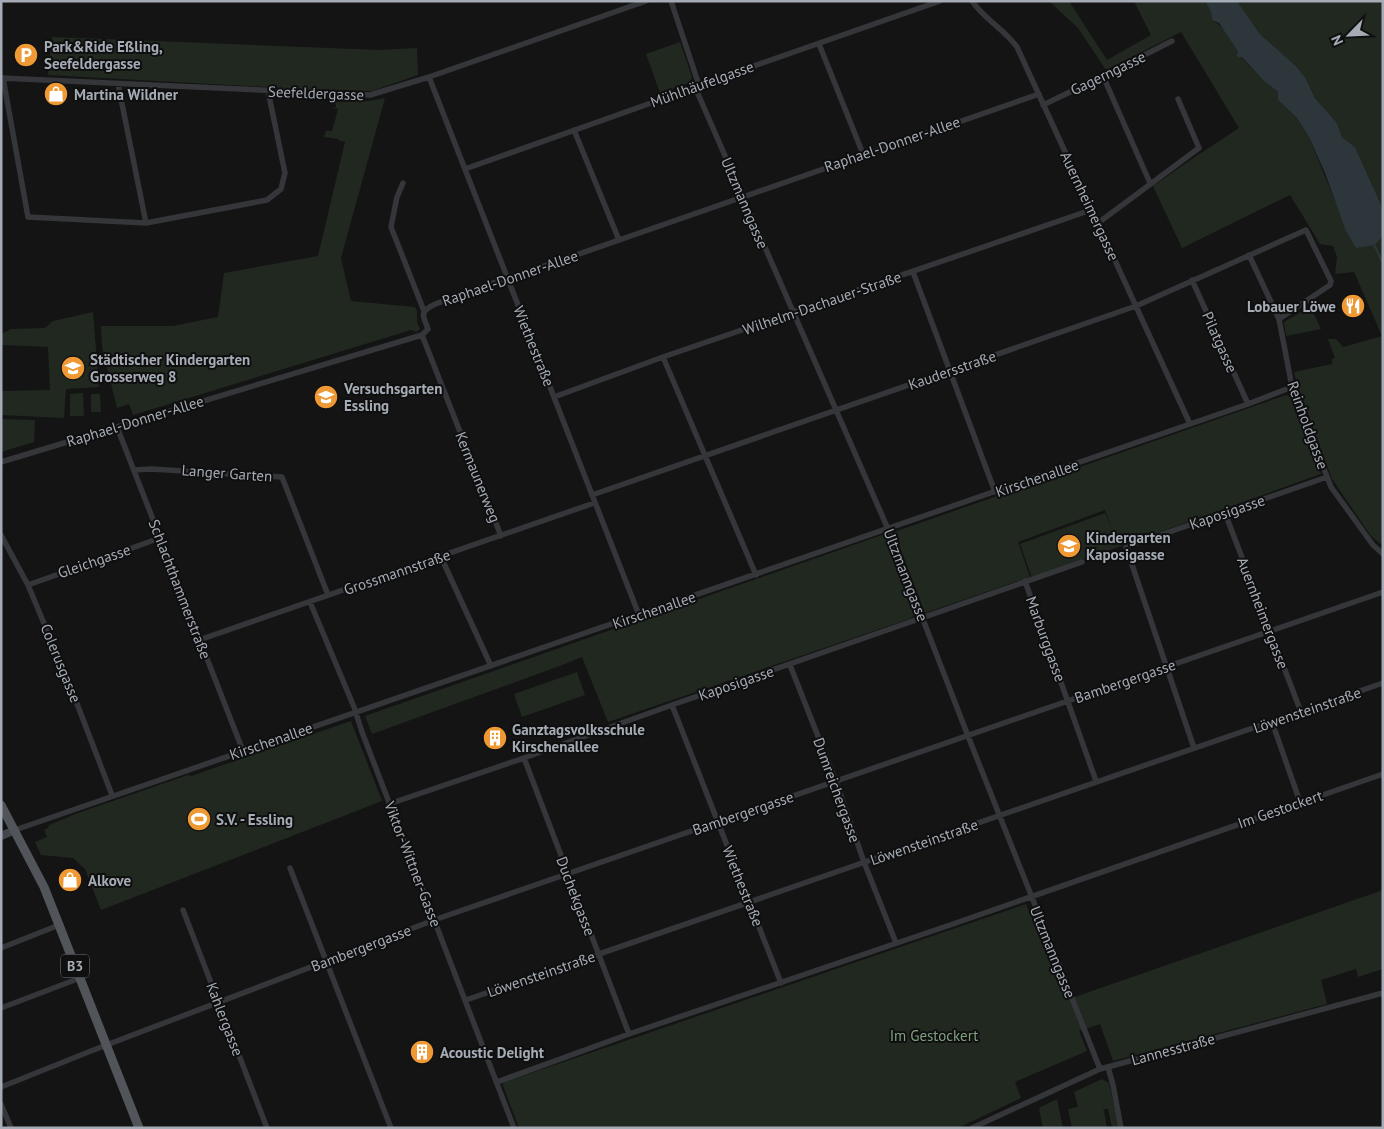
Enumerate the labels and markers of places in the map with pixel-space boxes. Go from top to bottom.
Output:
place label: Park&Ride Eßling, Seefeldergasse [44,37,163,73]
parking icon: Park&Ride Eßling, Seefeldergasse [13,42,39,68]
shop icon: Martina Wildner [43,81,69,107]
place label: Martina Wildner [74,85,179,104]
restaurant icon: Lobauer Löwe [1340,293,1366,319]
place label: Lobauer Löwe [1247,297,1336,316]
place label: Städtischer Kindergarten Grosserweg 8 [90,350,250,386]
school or university icon: Städtischer Kindergarten Grosserweg 8 [60,355,86,381]
place label: Versuchsgarten Essling [343,379,442,415]
school or university icon: Versuchsgarten Essling [313,384,339,410]
place label: Kindergarten Kaposigasse [1086,528,1171,564]
school or university icon: Kindergarten Kaposigasse [1056,533,1082,559]
place label: Ganztagsvolksschule Kirschenallee [512,720,645,756]
building icon: Ganztagsvolksschule Kirschenallee [482,725,508,751]
sports icon: S.V. - Essling [186,806,212,832]
place label: S.V. - Essling [216,810,293,829]
shop icon: Alkove [57,867,83,893]
place label: Alkove [88,871,132,890]
building icon: Acoustic Delight [409,1039,435,1065]
place label: Acoustic Delight [440,1043,545,1062]

